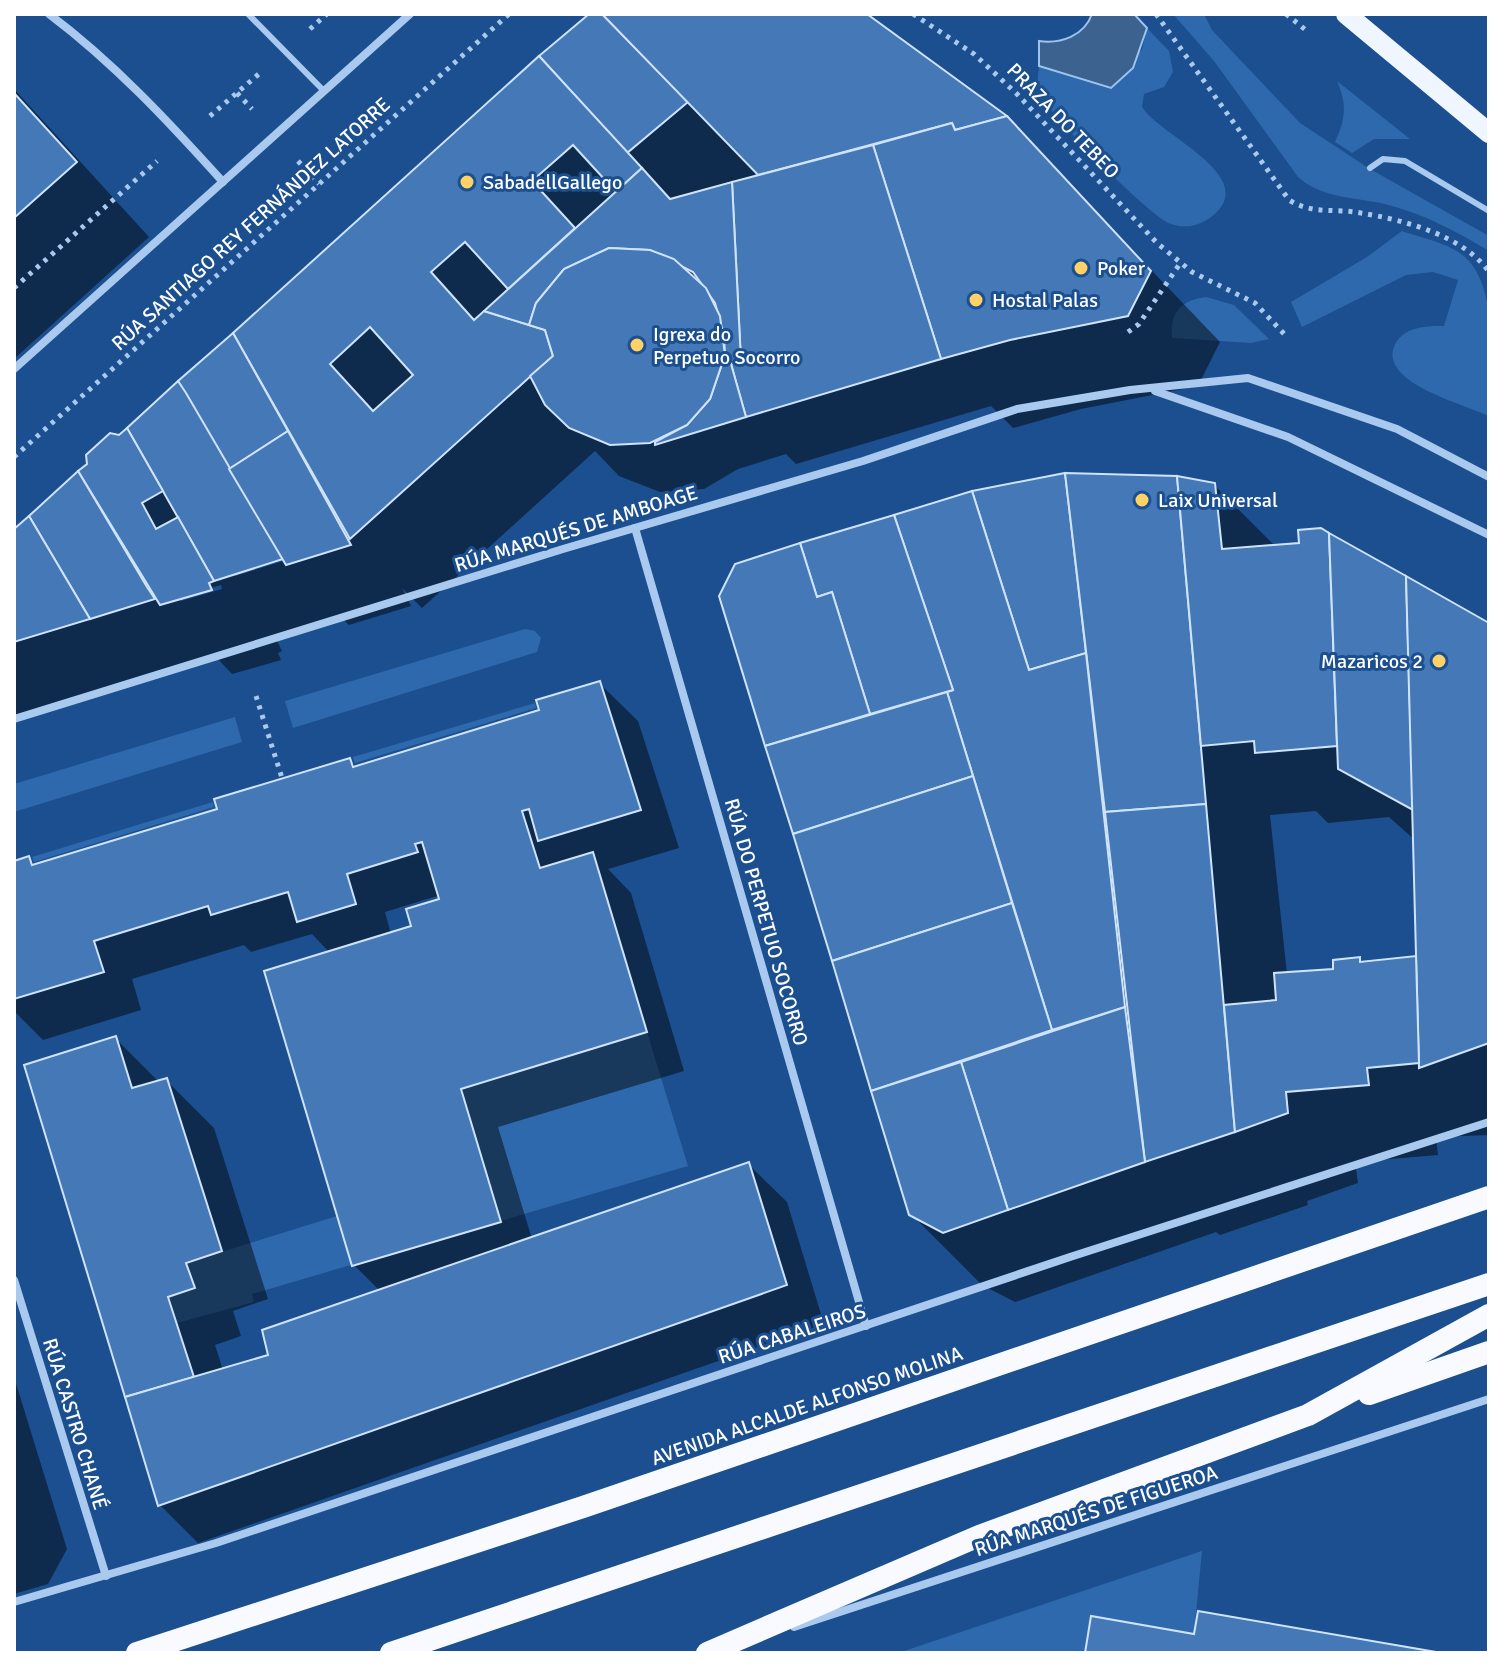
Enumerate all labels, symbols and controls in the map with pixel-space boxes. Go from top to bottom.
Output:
street label: PRAZA DO TEBEO [1001,58,1125,184]
street label: RÚA SANTIAGO REY FERNÁNDEZ LATORRE [107,92,395,356]
place label: SabadellGallego [483,170,622,195]
marker: SabadellGallego [458,173,476,191]
place label: Poker [1097,256,1146,281]
marker: Poker [1072,259,1090,277]
place label: Hostal Palas [992,288,1098,313]
marker: Hostal Palas [967,291,985,309]
place label: Igrexa do Perpetuo Socorro [653,322,800,370]
marker: Igrexa do Perpetuo Socorro [628,336,646,354]
street label: RÚA MARQUÉS DE AMBOAGE [451,480,701,578]
place label: Laix Universal [1158,488,1278,513]
marker: Laix Universal [1133,491,1151,509]
place label: Mazaricos 2 [1321,649,1423,674]
marker: Mazaricos 2 [1430,652,1448,670]
street label: RÚA DO PERPETUO SOCORRO [719,796,813,1048]
street label: RÚA CABALEIROS [715,1298,869,1370]
street label: RÚA CASTRO CHANÉ [37,1335,113,1513]
street label: AVENIDA ALCALDE ALFONSO MOLINA [648,1341,966,1471]
street label: RÚA MARQUÉS DE FIGUEROA [971,1460,1221,1562]

